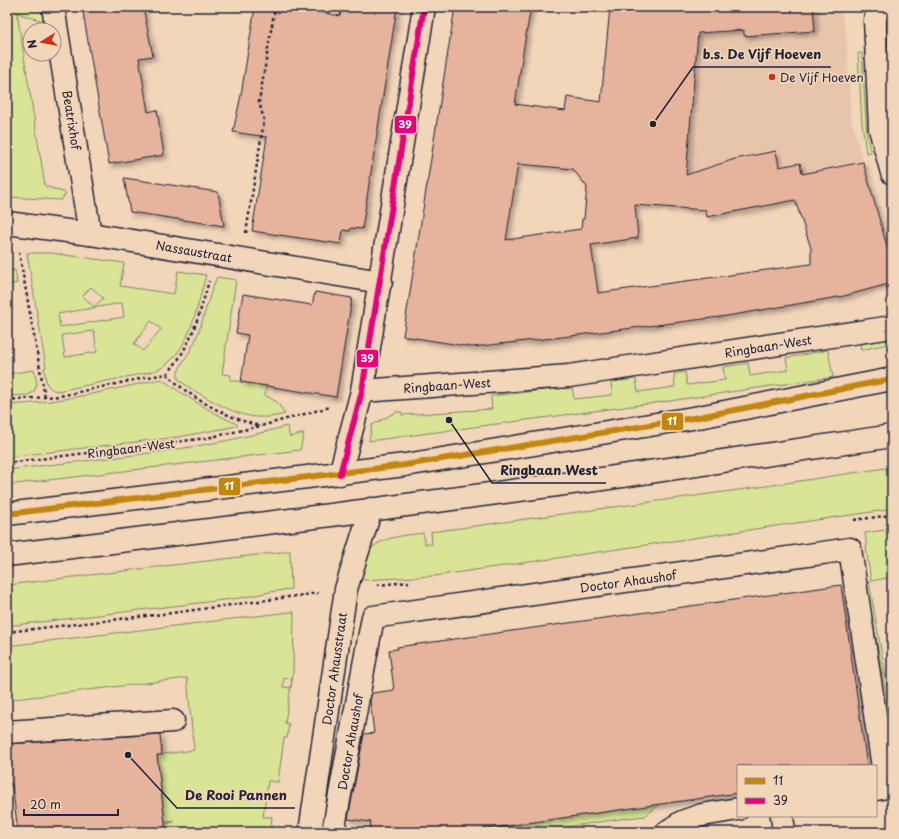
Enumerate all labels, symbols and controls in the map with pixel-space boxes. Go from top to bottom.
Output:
north arrow [22,22,62,62]
text: N [22,38,41,50]
callout: b.s. De Vijf Hoeven [693,42,831,67]
text: b.s. De Vijf Hoeven [703,44,821,63]
place label: De Vijf Hoeven [780,68,864,86]
marker: De Vijf Hoeven [767,72,777,82]
street label: Beatrixhof [58,89,86,152]
line badge: 39 [394,115,417,134]
text: 39 [398,115,412,132]
street label: Nassaustraat [154,235,234,267]
street label: Ringbaan-West [723,330,813,362]
line badge: 39 [356,349,379,368]
text: 39 [360,349,374,366]
street label: Ringbaan-West [402,373,492,397]
line badge: 11 [661,412,684,431]
text: 11 [667,412,677,429]
street label: Ringbaan-West [86,434,176,462]
callout: Ringbaan West [492,458,606,483]
text: Ringbaan West [500,460,598,479]
line badge: 11 [218,477,241,496]
text: 11 [224,477,234,494]
street label: Doctor Ahaushof [578,565,679,597]
street label: Doctor Ahausstraat [317,611,351,727]
street label: Doctor Ahaushof [333,691,368,792]
legend [737,765,877,817]
text: 11 [773,771,783,789]
callout: De Rooi Pannen [177,783,295,808]
text: De Rooi Pannen [185,785,287,804]
scale bar [24,791,118,817]
text: 39 [773,791,788,809]
text: 20 m [30,795,61,813]

